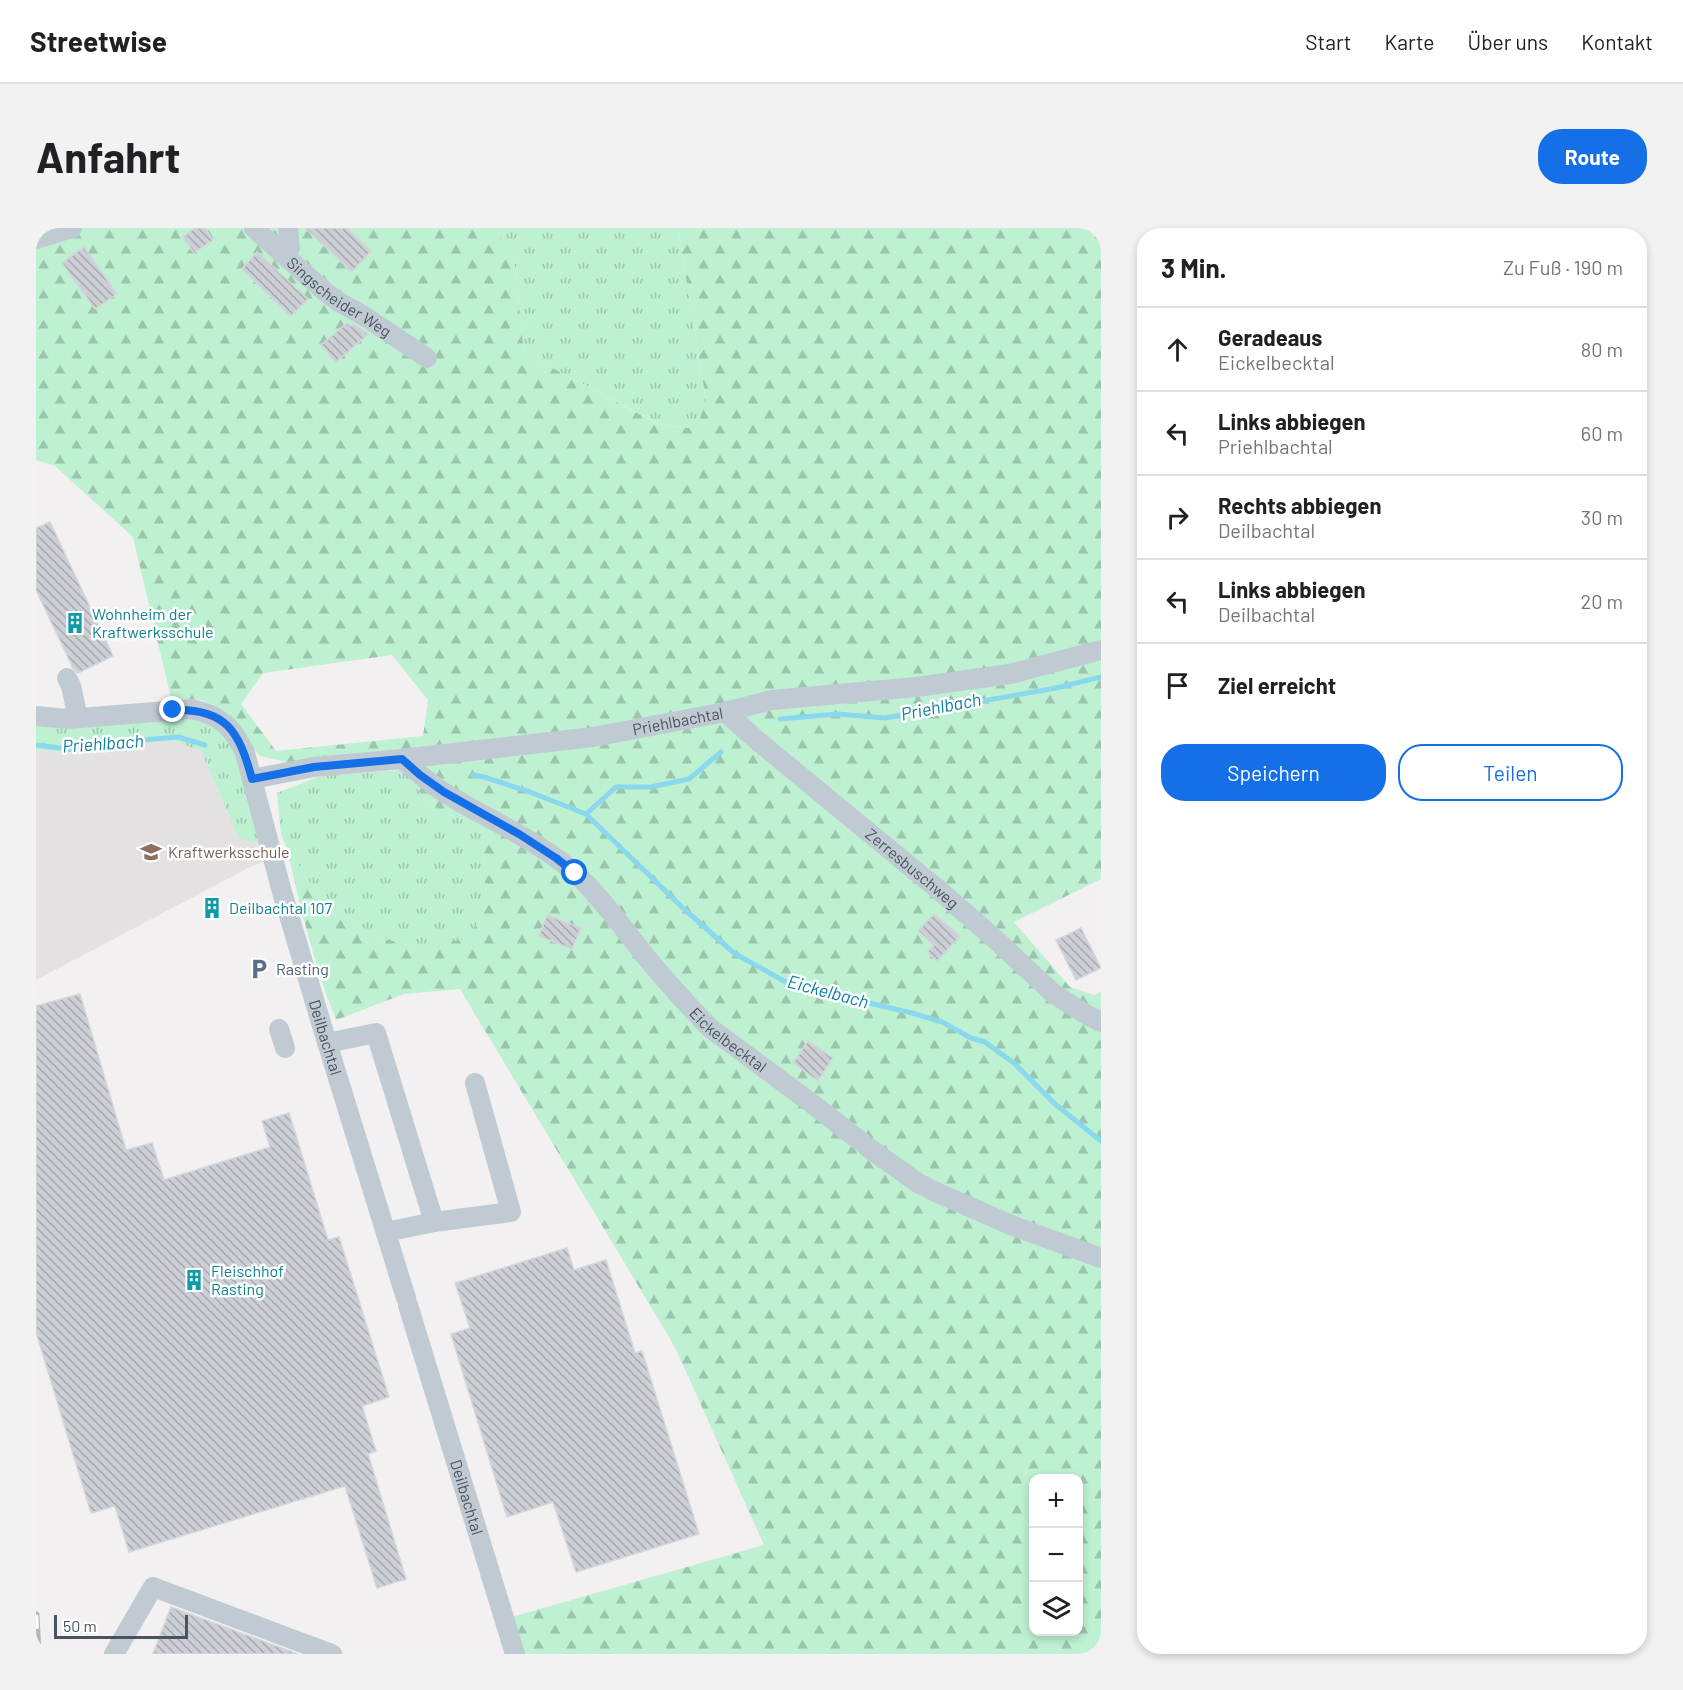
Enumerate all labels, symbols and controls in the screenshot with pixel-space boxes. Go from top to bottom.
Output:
text: Streetwise [30,24,167,58]
text: Start [1305,29,1352,54]
text: Karte [1385,29,1435,54]
text: Über uns [1468,29,1548,54]
text: Kontakt [1581,29,1653,54]
button: Route [1538,129,1647,184]
text: Anfahrt [36,131,181,181]
text: 3 Min. [1161,252,1227,283]
street label: Singscheider Weg [284,253,395,341]
text: Zu Fuß · 190 m [1503,255,1623,279]
text: Geradeaus [1218,324,1322,350]
icon: ahead [1161,333,1194,366]
text: 80 m [1581,337,1623,361]
text: Eickelbecktal [1218,350,1334,374]
text: Links abbiegen [1218,408,1366,434]
icon: left [1161,417,1194,450]
text: 60 m [1581,421,1623,445]
text: Priehlbachtal [1218,434,1333,458]
text: Rechts abbiegen [1218,492,1381,518]
icon: right [1161,501,1194,534]
text: 30 m [1581,505,1623,529]
text: Deilbachtal [1218,518,1315,542]
text: Links abbiegen [1218,576,1366,602]
icon: left [1161,585,1194,618]
text: 20 m [1580,589,1623,613]
text: Deilbachtal [1218,602,1315,626]
place label: Wohnheim der Kraftwerksschule [92,604,214,641]
building icon: Wohnheim der Kraftwerksschule [63,611,87,635]
icon: arrive [1161,669,1194,702]
text: Ziel erreicht [1218,672,1336,698]
water label: Priehlbach [899,687,983,725]
route end [159,696,185,722]
street label: Priehlbachtal [631,703,725,738]
water label: Priehlbach [62,729,144,757]
button: Speichern [1161,744,1386,801]
button: Teilen [1398,744,1623,801]
street label: Zerresbuschweg [862,824,963,912]
school or university icon: Kraftwerksschule [139,840,163,864]
place label: Kraftwerksschule [168,842,290,861]
route start [561,859,587,885]
building icon: Deilbachtal 107 [200,896,224,920]
place label: Deilbachtal 107 [229,898,333,917]
parking icon: Rasting [247,957,271,981]
place label: Rasting [276,959,329,978]
water label: Eickelbach [785,970,871,1012]
street label: Deilbachtal [306,997,346,1077]
street label: Eickelbecktal [686,1003,771,1076]
place label: Fleischhof Rasting [211,1261,284,1298]
building icon: Fleischhof Rasting [182,1268,206,1292]
street label: Deilbachtal [447,1457,488,1537]
map controls [1029,1474,1083,1636]
button: + [1029,1474,1083,1528]
button: − [1029,1528,1083,1582]
button: layers [1029,1582,1083,1636]
scale bar [54,1612,188,1640]
text: 50 m [63,1616,97,1635]

